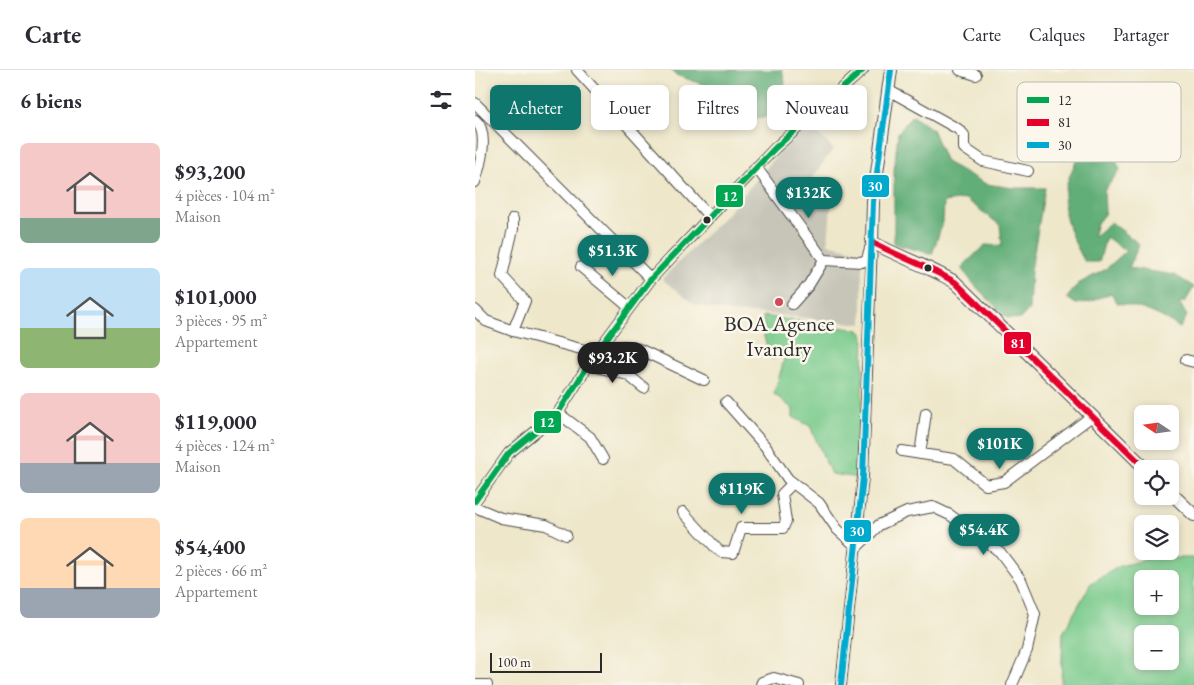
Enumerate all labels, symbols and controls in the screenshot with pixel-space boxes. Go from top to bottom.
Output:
text: Carte [25,19,81,50]
text: Carte [962,23,1001,46]
text: Calques [1029,23,1085,46]
text: Partager [1113,23,1169,46]
legend [1017,82,1181,162]
chip: Acheter [490,85,581,130]
chip: Louer [591,85,669,130]
chip: Filtres [679,85,757,130]
chip: Nouveau [767,85,867,130]
icon: filters [427,86,455,114]
text: 6 biens [20,87,82,114]
text: 12 [1058,91,1072,109]
text: 81 [1058,113,1071,131]
text: 30 [1058,136,1072,154]
text: $93,200 [175,158,245,185]
icon: home [60,163,120,223]
line badge: 30 [861,174,890,198]
pin: $132K [774,176,844,219]
text: 30 [868,177,883,195]
text: $132K [787,182,831,203]
line badge: 12 [715,184,744,208]
text: 4 pièces · 104 m² [175,185,275,206]
text: 12 [723,187,738,205]
text: Maison [175,206,221,227]
unlabelled marker [702,215,712,225]
pin: $51.3K [572,234,654,277]
text: $51.3K [589,240,637,261]
unlabelled marker [923,263,933,273]
text: $101,000 [175,283,257,310]
icon: home [60,288,120,348]
marker: BOA Agence Ivandry [773,296,785,308]
place label: BOA Agence Ivandry [724,309,835,363]
text: 3 pièces · 95 m² [175,310,267,331]
text: Appartement [175,331,258,352]
line badge: 81 [1003,331,1032,355]
text: 81 [1011,334,1025,352]
pin: $93.2K [572,342,654,384]
text: $93.2K [589,347,637,368]
north arrow [1134,405,1179,450]
map controls [1134,405,1179,670]
text: $119,000 [175,408,257,435]
line badge: 12 [533,410,562,434]
icon: home [60,413,120,473]
text: 12 [540,413,555,431]
pin: $101K [965,428,1035,470]
text: $101K [978,433,1022,454]
text: 4 pièces · 124 m² [175,435,275,456]
text: Maison [175,456,221,477]
button: locate [1134,460,1179,505]
pin: $119K [707,472,777,515]
text: $119K [720,478,764,499]
pin: $54.4K [943,514,1025,556]
button: layers [1134,515,1179,560]
line badge: 30 [843,519,872,543]
text: $54.4K [960,519,1008,540]
text: 30 [850,522,865,540]
text: $54,400 [175,533,245,560]
icon: home [60,538,120,598]
text: 2 pièces · 66 m² [175,560,267,581]
button: + [1134,570,1179,615]
text: Appartement [175,581,258,602]
button: − [1134,625,1179,670]
scale bar [490,650,603,673]
text: 100 m [497,653,531,671]

